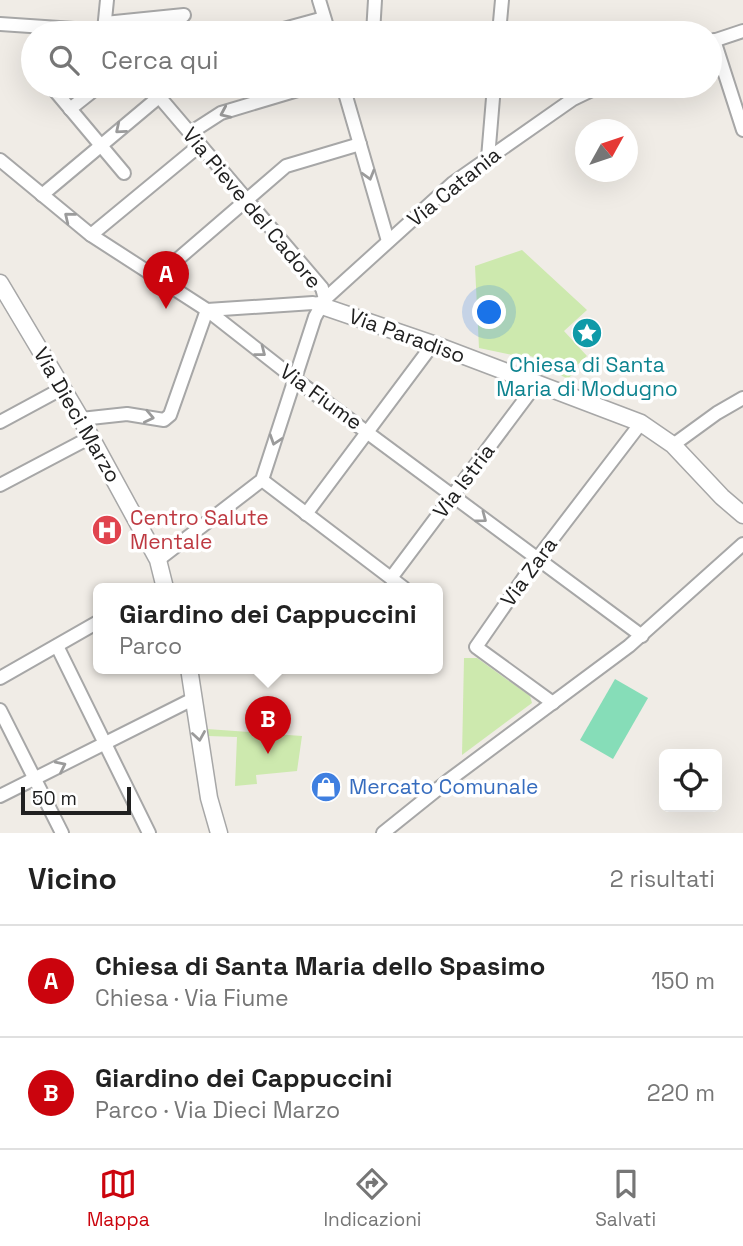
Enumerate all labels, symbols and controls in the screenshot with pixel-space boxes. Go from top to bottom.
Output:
search box [21,21,722,98]
icon: search [45,41,83,79]
text: Cerca qui [101,43,219,77]
one-way arrow [220,105,232,119]
north arrow [575,119,638,182]
one-way arrow [115,121,127,134]
street label: Via Pieve del Cadore [177,121,328,294]
street label: Via Catania [402,141,506,232]
one-way arrow [360,169,375,181]
one-way arrow [65,213,78,225]
pin: A [143,251,189,309]
your location [472,295,506,329]
street label: Via Paradiso [345,302,469,369]
place icon: Chiesa di Santa Maria di Modugno [570,316,604,350]
street label: Via Dieci Marzo [28,342,127,487]
one-way arrow [253,343,265,356]
place label: Chiesa di Santa Maria di Modugno [496,351,678,402]
street label: Via Fiume [275,358,368,436]
one-way arrow [143,409,155,423]
one-way arrow [269,433,284,445]
street label: Via Istria [427,438,500,523]
place label: Centro Salute Mentale [130,504,269,555]
one-way arrow [474,509,487,522]
hospital icon: Centro Salute Mentale [90,513,124,547]
street label: Via Zara [494,532,563,612]
popup [93,583,443,674]
text: Giardino dei Cappuccini [119,597,417,631]
text: Parco [119,631,182,661]
pin: B [245,696,291,754]
one-way arrow [191,730,206,742]
map controls [659,749,722,812]
button: locate [659,749,722,812]
one-way arrow [54,760,66,774]
shop icon: Mercato Comunale [309,770,343,804]
place label: Mercato Comunale [349,773,539,800]
scale bar [21,784,131,816]
text: 50 m [32,786,77,811]
text: Vicino [28,859,117,898]
text: 2 risultati [610,864,715,894]
text: Chiesa di Santa Maria dello Spasimo [95,949,546,983]
text: A [44,966,58,996]
text: 150 m [651,966,715,996]
text: Chiesa · Via Fiume [95,983,289,1013]
text: Giardino dei Cappuccini [95,1061,392,1095]
text: B [43,1078,59,1108]
text: 220 m [647,1078,715,1108]
text: Parco · Via Dieci Marzo [95,1095,340,1125]
tab: Mappa [87,1165,150,1232]
tab: Indicazioni [323,1165,421,1232]
tab: Salvati [595,1165,656,1232]

